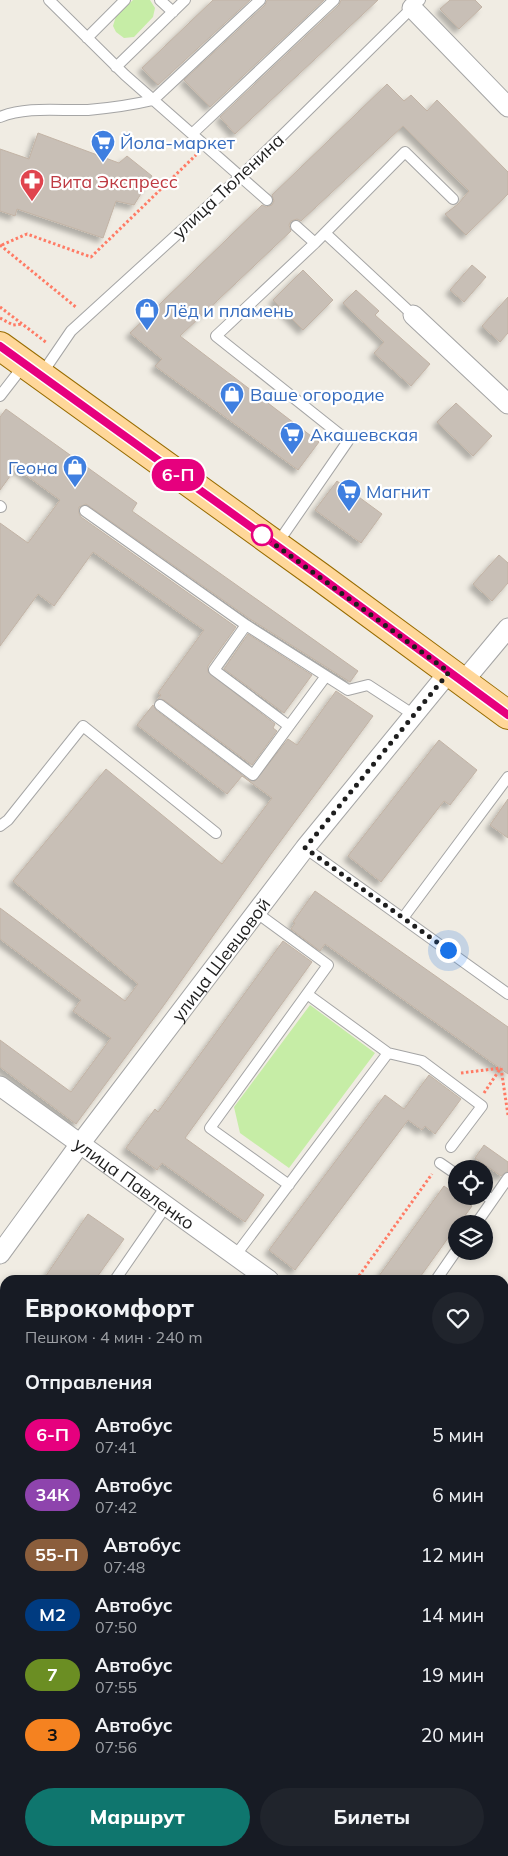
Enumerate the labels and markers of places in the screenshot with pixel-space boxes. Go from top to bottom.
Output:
supermarket icon: Йола-маркет [90,129,116,163]
place label: Йола-маркет [120,131,236,154]
pharmacy icon: Вита Экспресс [19,168,45,202]
place label: Вита Экспресс [50,170,178,193]
shop icon: Лёд и пламень [134,297,160,331]
place label: Лёд и пламень [164,299,294,322]
shop icon: Ваше огородие [219,381,245,415]
place label: Ваше огородие [250,383,385,406]
supermarket icon: Акашевская [279,421,305,455]
place label: Акашевская [310,423,418,446]
shop icon: Геона [62,454,88,488]
place label: Геона [8,456,58,479]
supermarket icon: Магнит [336,478,362,512]
place label: Магнит [366,480,431,503]
unlabelled marker [251,524,273,546]

